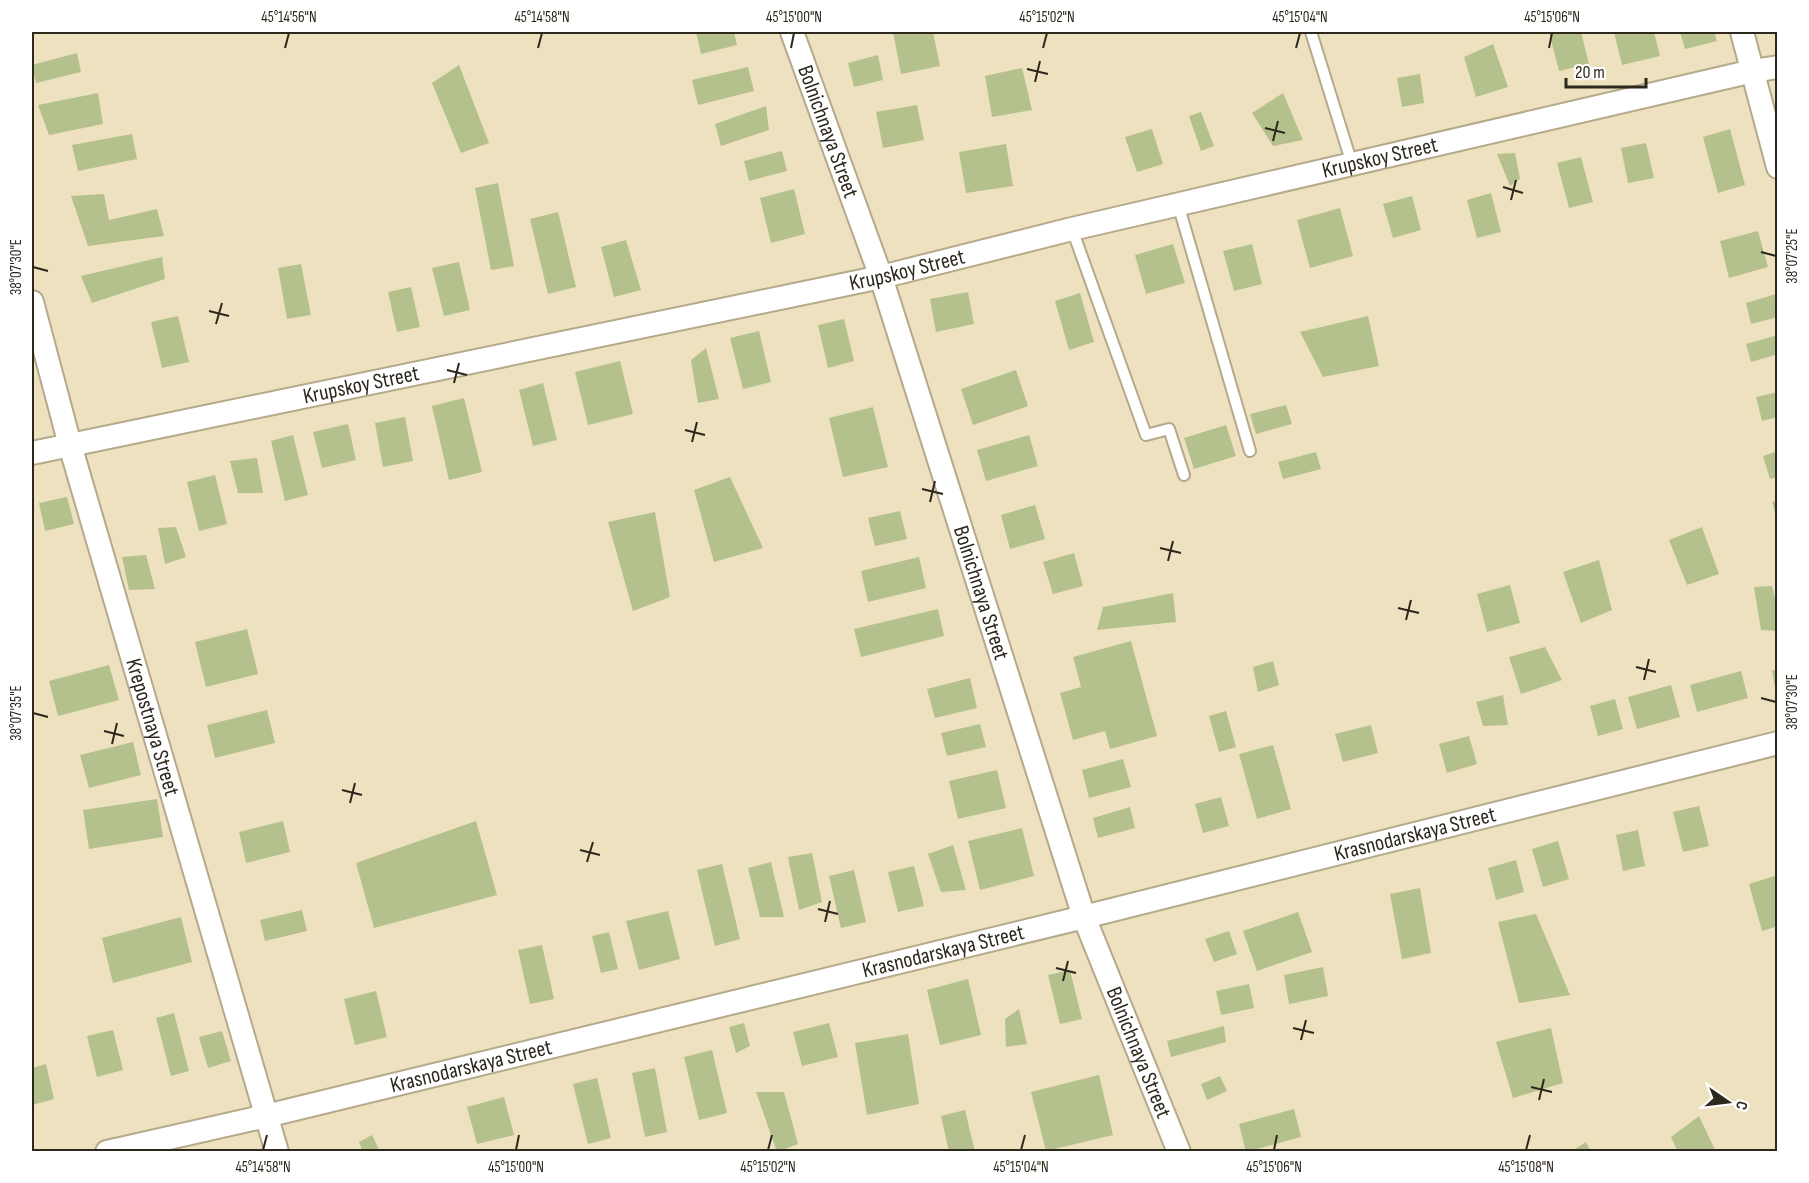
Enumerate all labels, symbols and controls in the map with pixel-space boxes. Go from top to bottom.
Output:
text: 45°14'56"N [261,8,317,27]
text: 45°14'58"N [514,8,570,27]
text: 45°15'00"N [766,8,822,27]
text: 45°15'02"N [1019,8,1075,27]
text: 45°15'04"N [1272,8,1328,27]
text: 45°15'06"N [1524,8,1580,27]
scale bar [1566,51,1646,89]
street label: Bolnichnaya Street [792,62,865,202]
text: 20 m [1575,62,1605,83]
street label: Krupskoy Street [1319,131,1441,184]
text: 38°07'25"E [1783,228,1802,284]
text: 38°07'30"E [7,239,26,295]
street label: Krupskoy Street [847,243,968,297]
street label: Krupskoy Street [301,360,422,410]
street label: Bolnichnaya Street [947,522,1015,664]
street label: Krepostnaya Street [120,655,186,799]
text: 38°07'30"E [1783,674,1802,730]
text: 38°07'35"E [7,685,26,741]
street label: Krasnodarskaya Street [1331,801,1499,867]
street label: Krasnodarskaya Street [860,918,1027,984]
street label: Bolnichnaya Street [1100,983,1177,1122]
street label: Krasnodarskaya Street [387,1033,555,1099]
north arrow [1698,1072,1758,1132]
text: С [1731,1099,1751,1112]
text: 45°14'58"N [235,1158,291,1177]
text: 45°15'00"N [488,1158,544,1177]
text: 45°15'02"N [740,1158,796,1177]
text: 45°15'04"N [993,1158,1049,1177]
text: 45°15'06"N [1246,1158,1302,1177]
text: 45°15'08"N [1498,1158,1554,1177]

